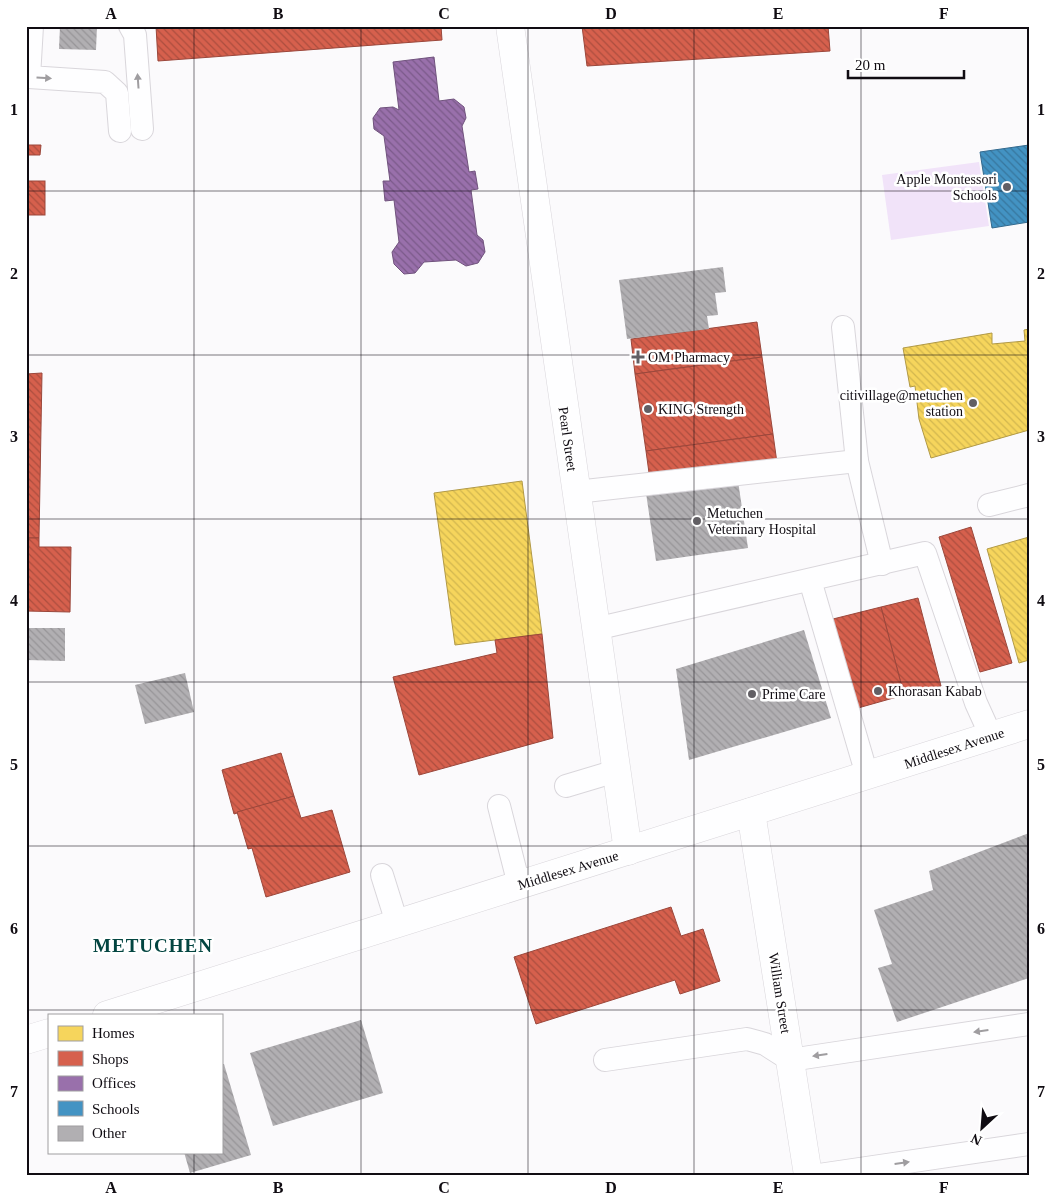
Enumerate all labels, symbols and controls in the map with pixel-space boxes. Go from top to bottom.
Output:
text: A [105,5,117,22]
text: B [273,5,284,22]
text: C [438,5,450,22]
text: D [605,5,617,22]
text: E [773,5,783,22]
text: F [939,5,949,22]
scale bar [848,48,964,80]
text: 20 m [855,57,886,73]
one-way arrow [134,72,142,88]
one-way arrow [36,74,52,82]
text: 1 [10,101,18,118]
text: 1 [1037,101,1045,118]
place label: Apple Montessori Schools [896,172,997,203]
marker: Apple Montessori Schools [1001,181,1013,193]
text: 2 [10,265,18,282]
text: 2 [1037,265,1045,282]
place label: OM Pharmacy [648,350,730,365]
marker: OM Pharmacy [632,351,644,363]
place label: citivillage@metuchen station [840,388,963,419]
marker: citivillage@metuchen station [967,397,979,409]
place label: KING Strength [658,402,744,417]
marker: KING Strength [642,403,654,415]
street label: Pearl Street [556,406,579,472]
text: 3 [10,428,18,445]
text: 3 [1037,428,1045,445]
place label: Metuchen Veterinary Hospital [707,506,816,537]
marker: Metuchen Veterinary Hospital [691,515,703,527]
text: 4 [10,592,18,609]
text: 4 [1037,592,1045,609]
place label: Khorasan Kabab [888,684,982,699]
marker: Khorasan Kabab [872,685,884,697]
place label: Prime Care [762,687,825,702]
marker: Prime Care [746,688,758,700]
street label: Middlesex Avenue [902,725,1006,772]
text: 5 [10,756,18,773]
text: 5 [1037,756,1045,773]
street label: Middlesex Avenue [516,848,620,893]
text: 6 [10,920,18,937]
text: 6 [1037,920,1045,937]
district label: METUCHEN [93,935,213,956]
street label: William Street [766,952,793,1035]
legend [48,1014,222,1154]
text: Homes [92,1025,135,1041]
one-way arrow [972,1028,988,1036]
text: Shops [92,1051,129,1067]
one-way arrow [811,1051,827,1059]
text: Offices [92,1075,136,1091]
text: 7 [10,1083,18,1100]
text: 7 [1037,1083,1045,1100]
text: Schools [92,1101,140,1117]
north arrow [958,1104,1008,1154]
text: Other [92,1125,126,1141]
text: N [969,1130,984,1148]
one-way arrow [894,1158,910,1166]
text: A [105,1179,117,1196]
text: B [273,1179,284,1196]
text: C [438,1179,450,1196]
text: D [605,1179,617,1196]
text: E [773,1179,783,1196]
text: F [939,1179,949,1196]

